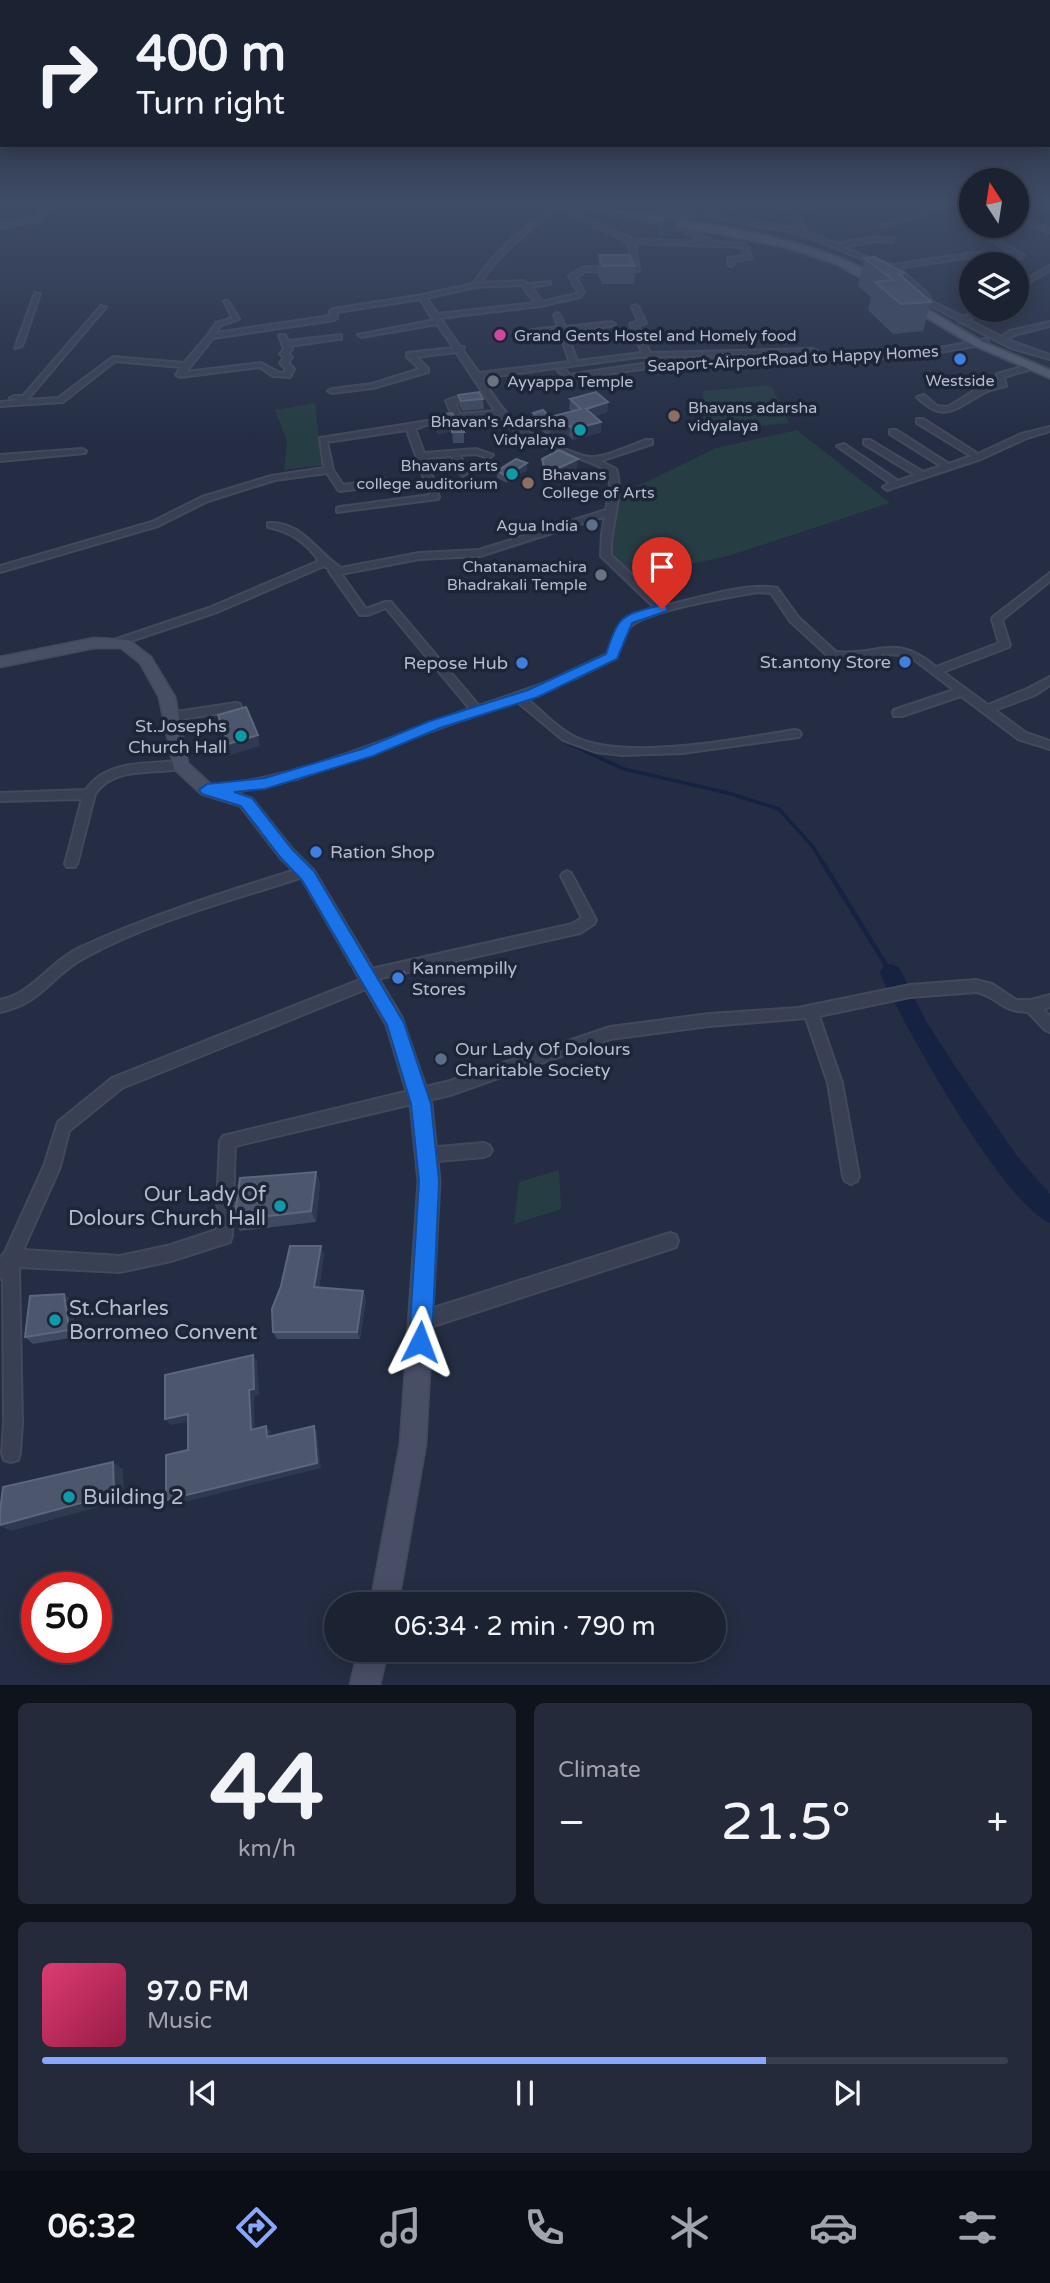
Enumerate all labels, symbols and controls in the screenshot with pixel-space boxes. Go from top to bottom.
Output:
text: 400 m [136,25,286,84]
icon: right [21,28,112,119]
text: Turn right [136,85,285,123]
north arrow [959,168,1029,238]
map controls [959,168,1029,322]
button: layers [959,252,1029,322]
place label: Grand Gents Hostel and Homely food [514,326,797,346]
marker: Grand Gents Hostel and Homely food [492,327,508,343]
street label: Seaport-AirportRoad to Happy Homes [647,341,939,377]
marker: Westside [952,351,968,367]
place label: Westside [925,371,995,391]
place label: Ayyappa Temple [507,372,633,392]
marker: Ayyappa Temple [485,373,501,389]
place label: Bhavans adarsha vidyalaya [688,398,817,436]
marker: Bhavans adarsha vidyalaya [666,408,682,424]
place label: Bhavan's Adarsha Vidyalaya [431,412,566,450]
marker: Bhavan's Adarsha Vidyalaya [572,422,588,438]
place label: Bhavans arts college auditorium [356,456,498,494]
place label: Bhavans College of Arts [542,465,655,503]
marker: Bhavans arts college auditorium [504,466,520,482]
marker: Bhavans College of Arts [520,475,536,491]
place label: Agua India [496,516,578,536]
marker: Agua India [584,517,600,533]
pin [632,537,692,609]
icon: arrive [643,548,681,586]
place label: Chatanamachira Bhadrakali Temple [447,557,587,595]
marker: Chatanamachira Bhadrakali Temple [593,567,609,583]
place label: St.antony Store [760,651,891,673]
place label: Repose Hub [404,652,508,674]
marker: St.antony Store [897,654,913,670]
marker: Repose Hub [514,655,530,671]
place label: St.Josephs Church Hall [128,715,227,758]
marker: St.Josephs Church Hall [233,728,249,744]
place label: Ration Shop [330,841,435,863]
marker: Ration Shop [308,844,324,860]
place label: Kannempilly Stores [412,957,518,1000]
marker: Kannempilly Stores [390,970,406,986]
place label: Our Lady Of Dolours Charitable Society [455,1038,630,1081]
marker: Our Lady Of Dolours Charitable Society [433,1051,449,1067]
place label: Our Lady Of Dolours Church Hall [68,1182,266,1231]
marker: Our Lady Of Dolours Church Hall [272,1198,288,1214]
place label: St.Charles Borromeo Convent [69,1296,257,1345]
position arrow [383,1305,457,1379]
marker: St.Charles Borromeo Convent [47,1312,63,1328]
place label: Building 2 [83,1485,184,1510]
marker: Building 2 [61,1489,77,1505]
speed limit sign: 50 [21,1572,112,1663]
text: 06:34 · 2 min · 790 m [394,1611,656,1642]
text: 44 [210,1734,324,1844]
text: Climate [558,1756,641,1784]
text: 21.5° [721,1791,851,1854]
text: − [558,1800,585,1846]
text: + [987,1800,1008,1846]
text: km/h [238,1835,296,1863]
text: 97.0 FM [147,1976,249,2007]
text: Music [147,2007,212,2035]
icon: previous [184,2074,222,2112]
icon: pause [506,2074,544,2112]
icon: next [828,2074,866,2112]
icon: directions [232,2203,281,2252]
icon: music [376,2203,425,2252]
icon: phone [520,2203,569,2252]
icon: climate [665,2203,714,2252]
icon: car [809,2203,858,2252]
icon: filters [953,2203,1002,2252]
text: 06:32 [48,2208,136,2246]

